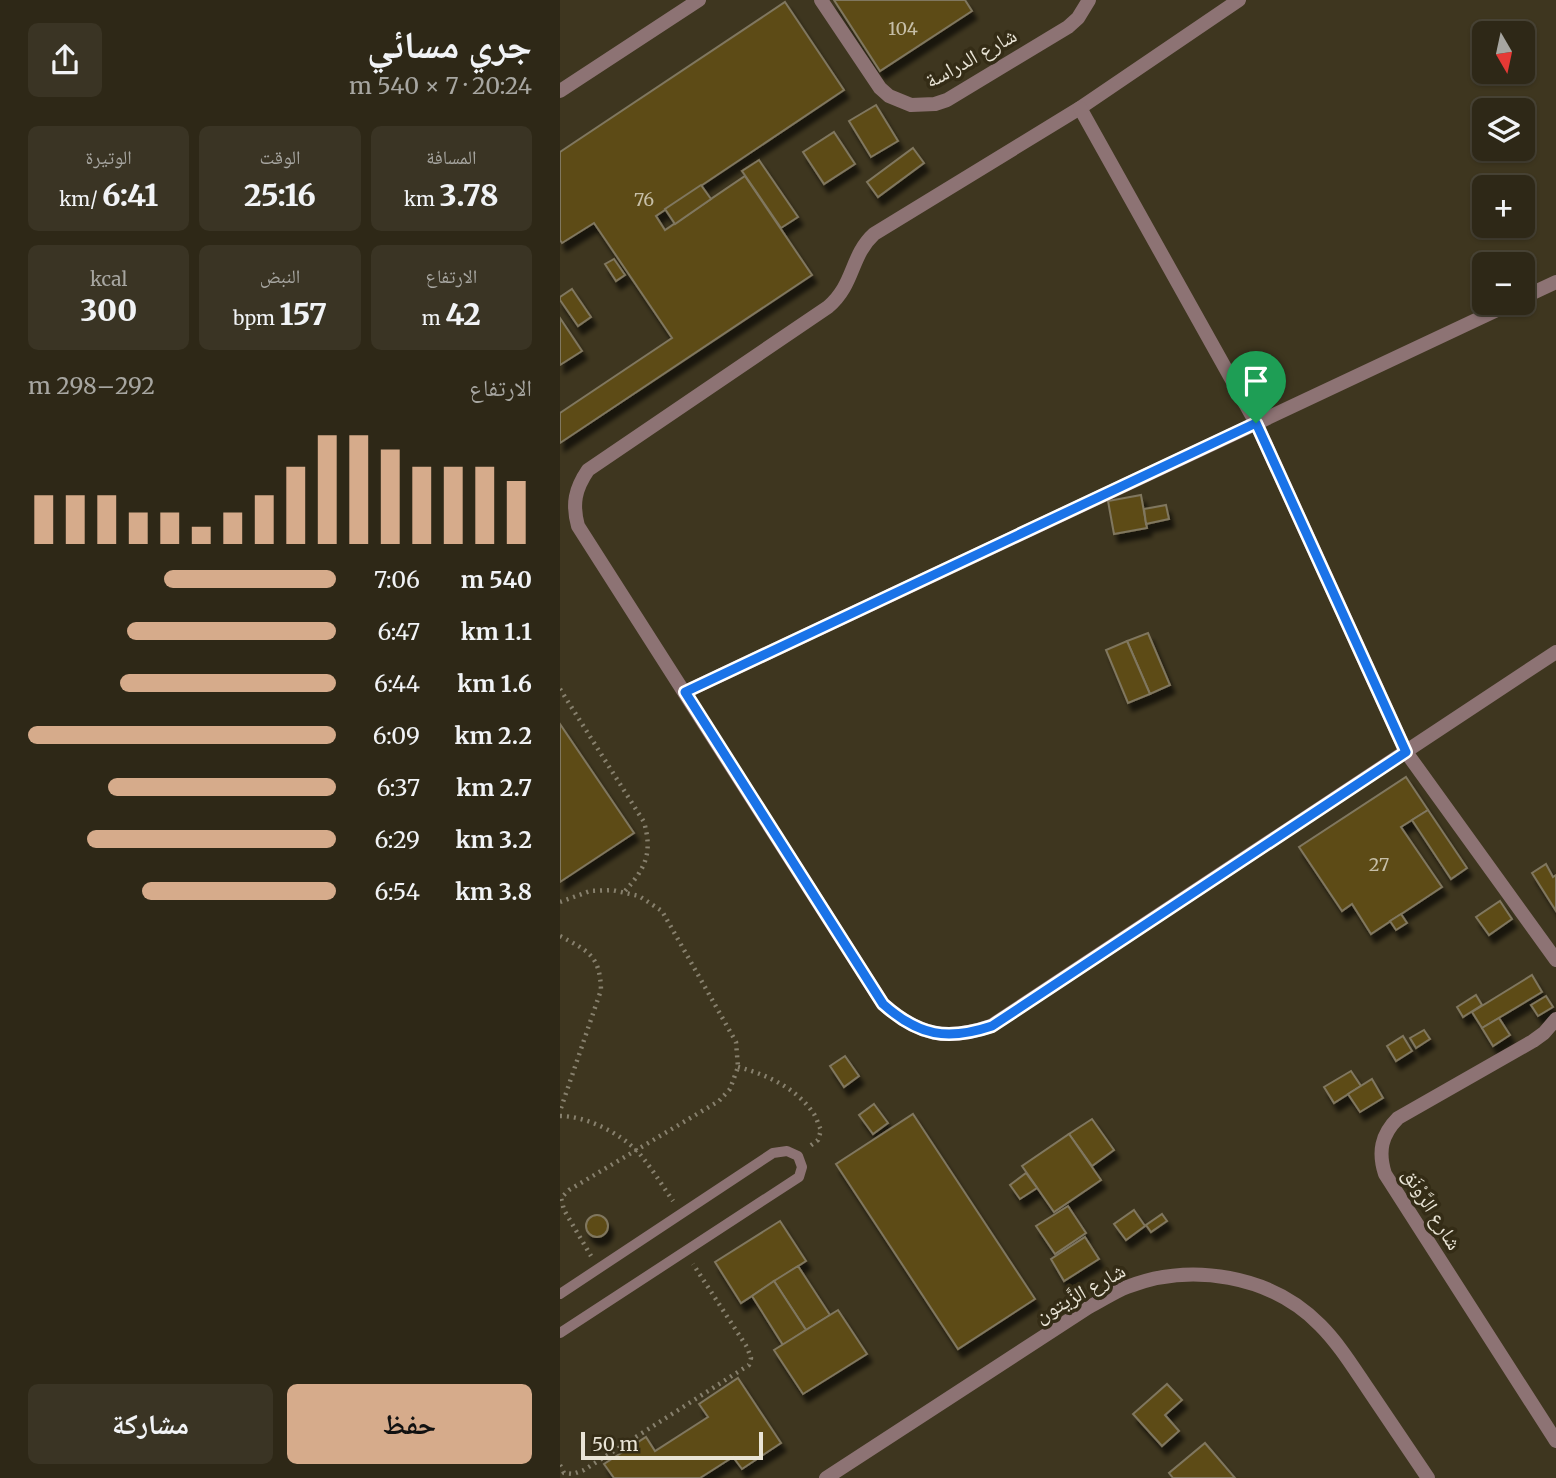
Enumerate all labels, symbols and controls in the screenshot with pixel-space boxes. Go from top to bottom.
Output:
house number: 104 [888,17,918,40]
text: جري مسائي [367,21,532,68]
street label: شارع الدراسة [920,21,1021,94]
north arrow [1472,21,1535,84]
map controls [1472,21,1535,315]
button: share [28,23,102,97]
text: 20:24 · 7 × 540 m [349,71,532,100]
button: layers [1472,98,1535,161]
text: الوتيرة [86,145,132,169]
text: الوقت [260,145,300,169]
text: المسافة [426,145,477,169]
button: + [1472,175,1535,238]
text: 6:41 [102,176,158,214]
text: 25:16 [244,176,316,214]
text: 3.78 [439,176,499,214]
text: /km [59,187,102,211]
text: km [404,187,439,211]
house number: 76 [634,188,654,211]
button: − [1472,252,1535,315]
text: النبض [260,264,300,288]
text: الارتفاع [425,264,477,288]
text: kcal [90,267,127,291]
text: 300 [80,291,137,329]
text: 157 [279,295,327,333]
text: 42 [445,295,481,333]
text: bpm [233,306,279,330]
text: m [422,306,445,330]
pin [1226,351,1286,423]
icon: arrive [1237,362,1275,400]
text: 292–298 m [28,371,155,400]
text: الارتفاع [469,373,532,402]
text: 7:06 [374,565,420,594]
text: 540 m [461,565,532,594]
text: 6:47 [377,617,420,646]
text: 1.1 km [461,617,532,646]
text: 6:44 [374,669,420,698]
text: 1.6 km [457,669,532,698]
text: 6:09 [373,721,420,750]
text: 2.2 km [454,721,532,750]
text: 6:37 [377,773,420,802]
text: 2.7 km [456,773,532,802]
text: 6:29 [375,825,420,854]
text: 3.2 km [455,825,532,854]
house number: 27 [1369,853,1389,876]
text: 6:54 [375,877,420,906]
text: 3.8 km [455,877,532,906]
street label: شارع الرَّوْنَق [1397,1163,1468,1255]
street label: شارع الزَّيتون [1030,1257,1130,1329]
button: مشاركة [28,1384,273,1464]
button: حفظ [287,1384,532,1464]
scale bar [581,1429,763,1461]
text: 50 m [592,1432,638,1456]

